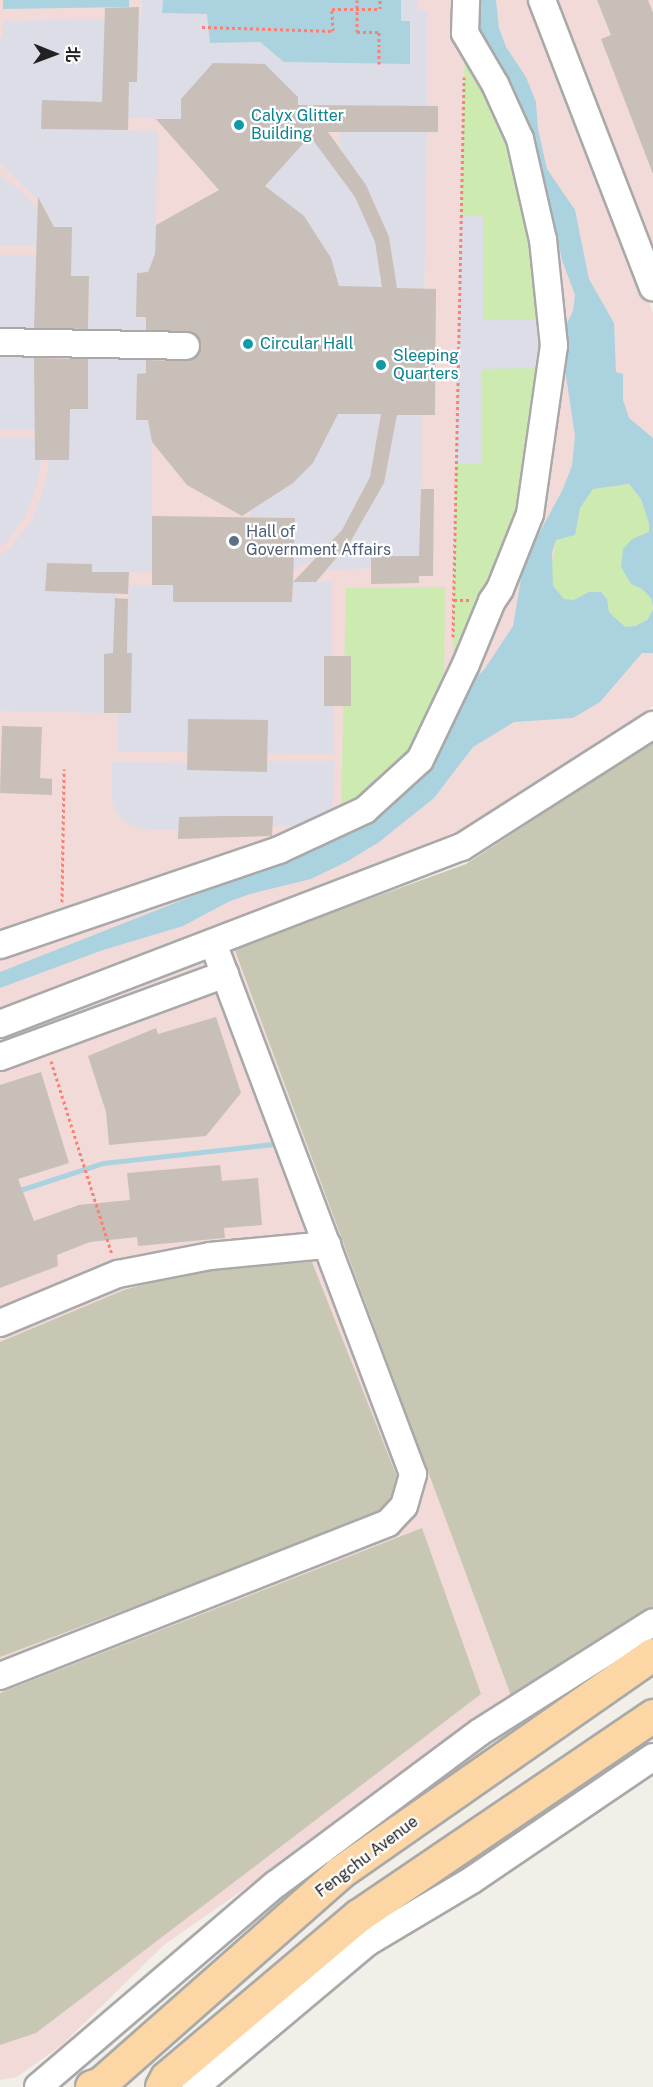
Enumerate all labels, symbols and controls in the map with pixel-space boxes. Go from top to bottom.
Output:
north arrow [24,24,84,84]
text: 北 [63,46,82,62]
place label: Calyx Glitter Building [251,106,344,144]
marker: Calyx Glitter Building [232,118,246,132]
place label: Circular Hall [260,334,354,354]
marker: Circular Hall [241,337,255,351]
place label: Sleeping Quarters [393,346,459,384]
marker: Sleeping Quarters [374,358,388,372]
place label: Hall of Government Affairs [246,522,391,560]
marker: Hall of Government Affairs [227,534,241,548]
street label: Fengchu Avenue [312,1812,422,1902]

